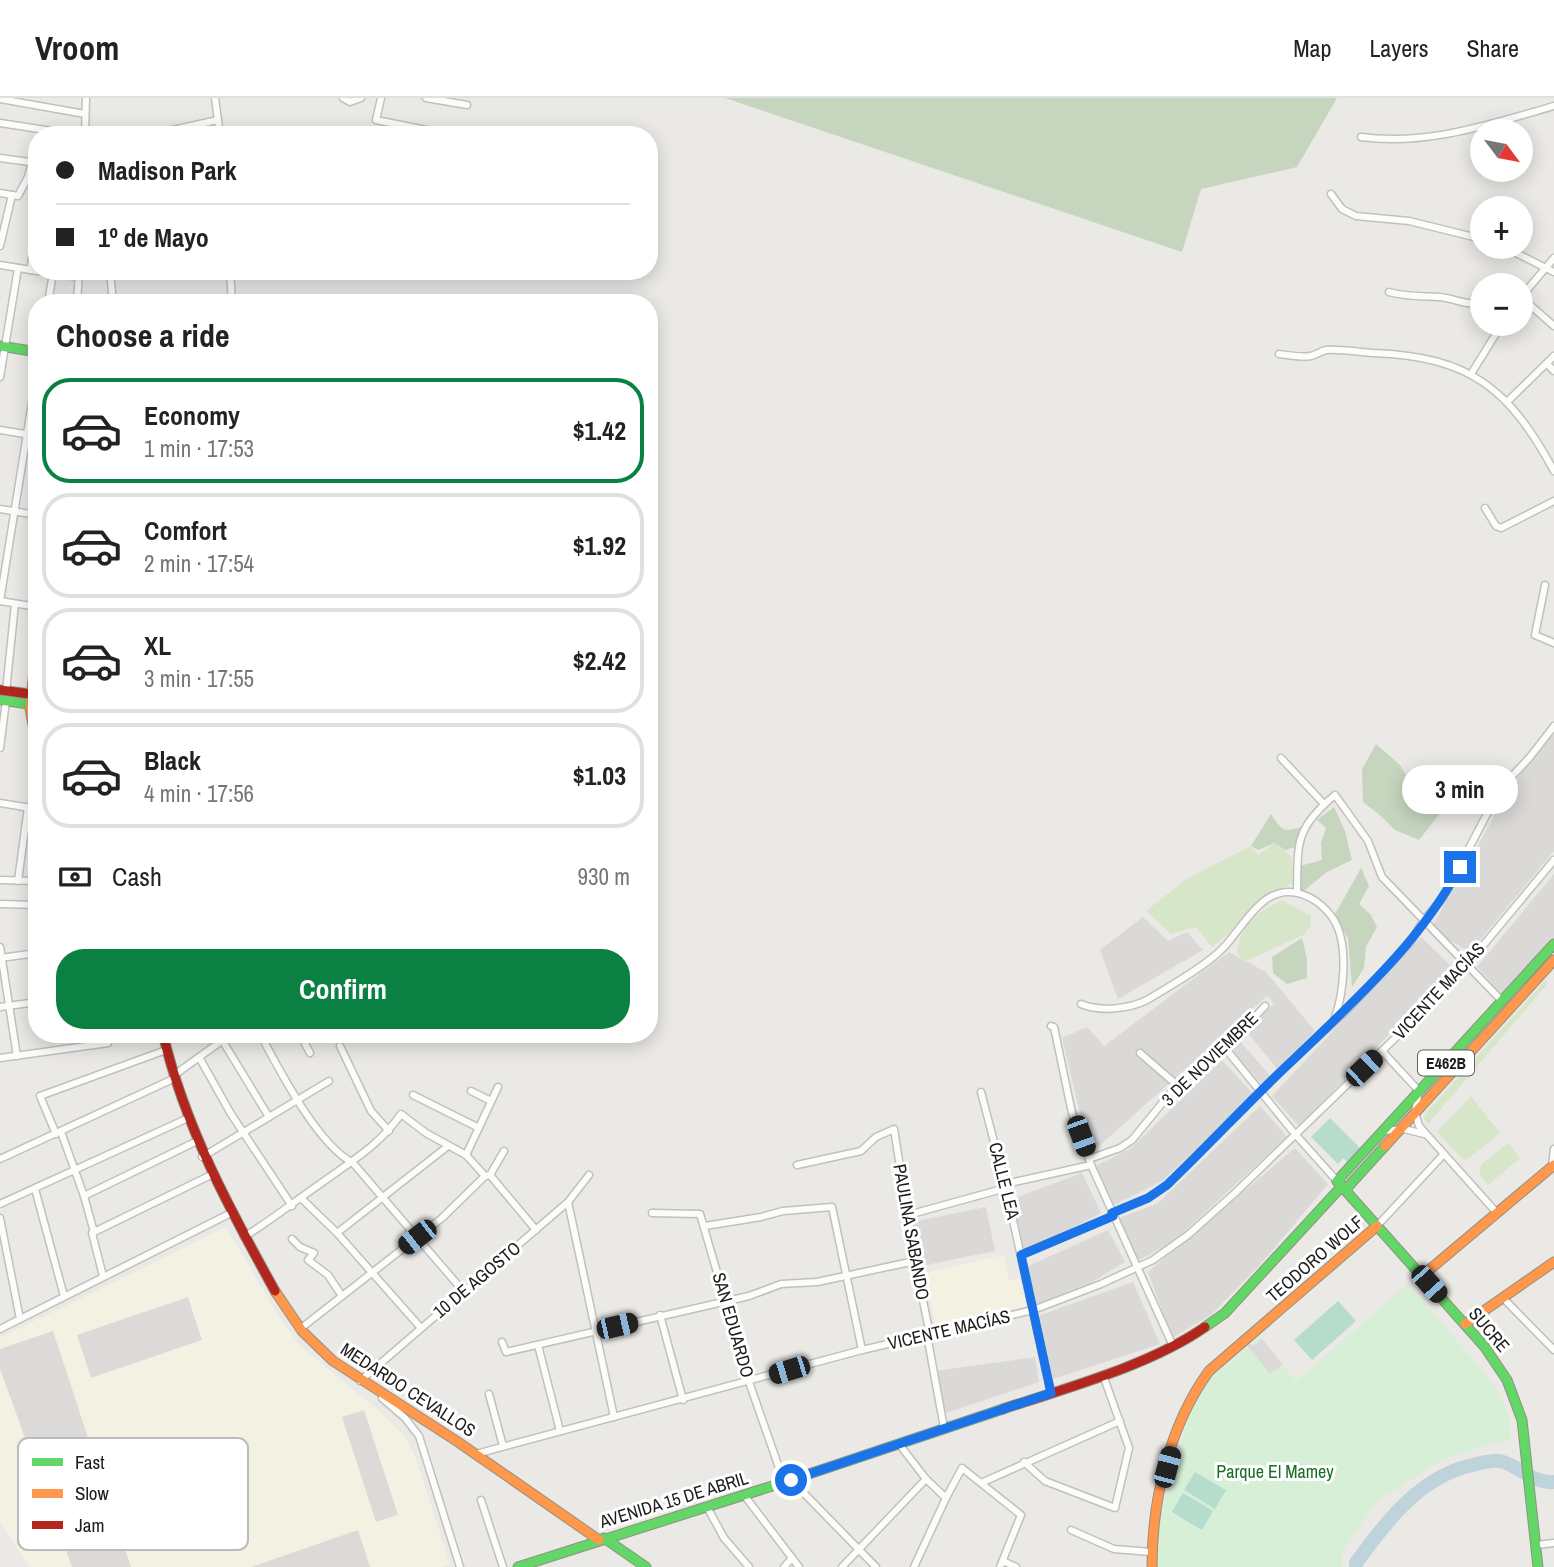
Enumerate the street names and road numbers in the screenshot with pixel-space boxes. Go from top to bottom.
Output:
street label: VICENTE MACÍAS [1387,936,1490,1045]
street label: 3 DE NOVIEMBRE [1156,1006,1263,1111]
road number: E462B [1418,1051,1474,1076]
street label: CALLE LEA [983,1140,1026,1222]
street label: PAULINA SABANDO [887,1162,936,1302]
street label: TEODORO WOLF [1261,1209,1369,1308]
street label: 10 DE AGOSTO [428,1236,526,1324]
street label: SAN EDUARDO [707,1269,760,1380]
street label: SUCRE [1463,1302,1516,1358]
street label: VICENTE MACÍAS [885,1303,1013,1356]
street label: MEDARDO CEVALLOS [336,1337,481,1443]
street label: AVENIDA 15 DE ABRIL [596,1465,751,1534]

